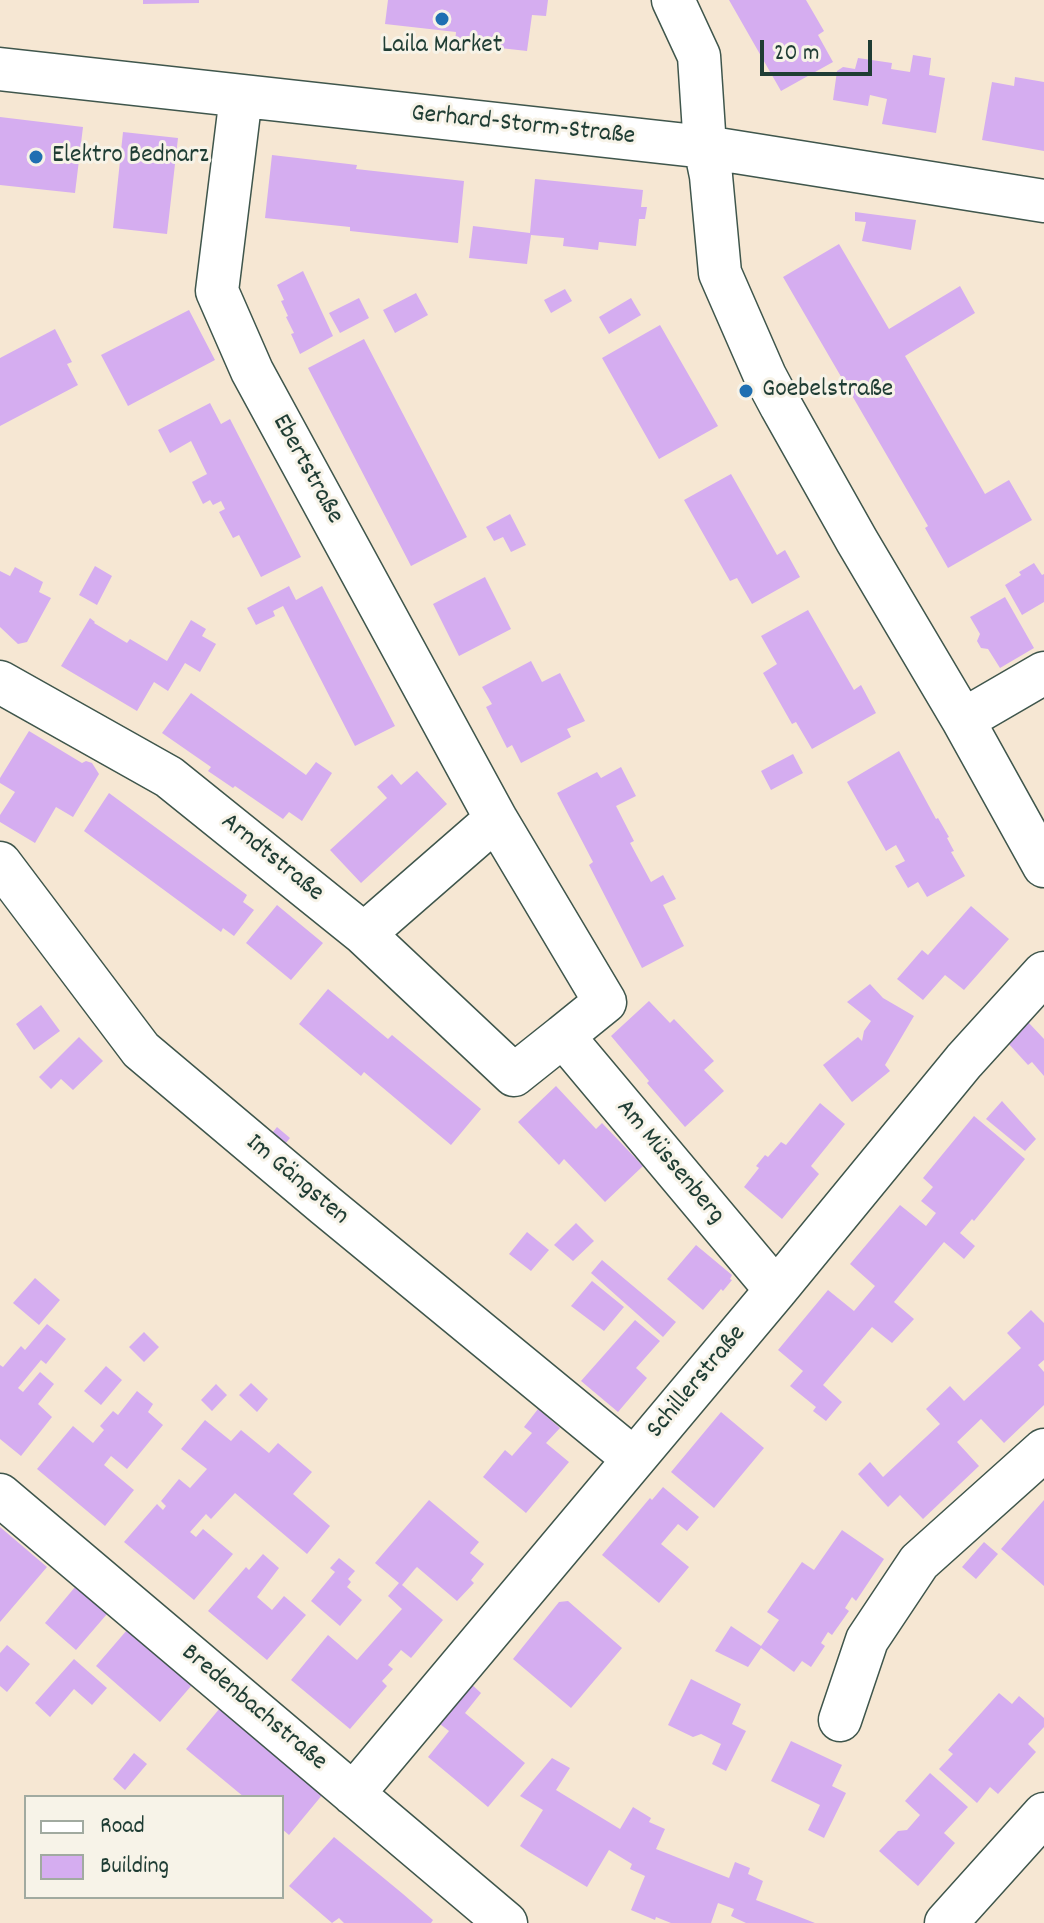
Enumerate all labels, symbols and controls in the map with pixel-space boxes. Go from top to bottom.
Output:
marker: Laila Market [433,10,451,28]
scale bar [764,24,876,74]
place label: Laila Market [382,31,502,63]
text: 20 m [774,37,820,71]
street label: Gerhard-Storm-Straße [410,100,636,154]
place label: Elektro Bednarz [52,141,209,173]
marker: Elektro Bednarz [27,148,45,166]
place label: Goebelstraße [762,375,893,407]
marker: Goebelstraße [737,382,755,400]
street label: Ebertstraße [263,410,349,530]
street label: Arndtstraße [213,808,329,910]
street label: Am Müssenberg [608,1094,730,1232]
street label: Im Gängsten [238,1129,354,1233]
street label: Schillerstraße [642,1320,754,1446]
street label: Bredenbachstraße [174,1639,332,1779]
legend [24,1795,284,1899]
text: Road [100,1810,145,1844]
text: Building [100,1850,169,1884]

